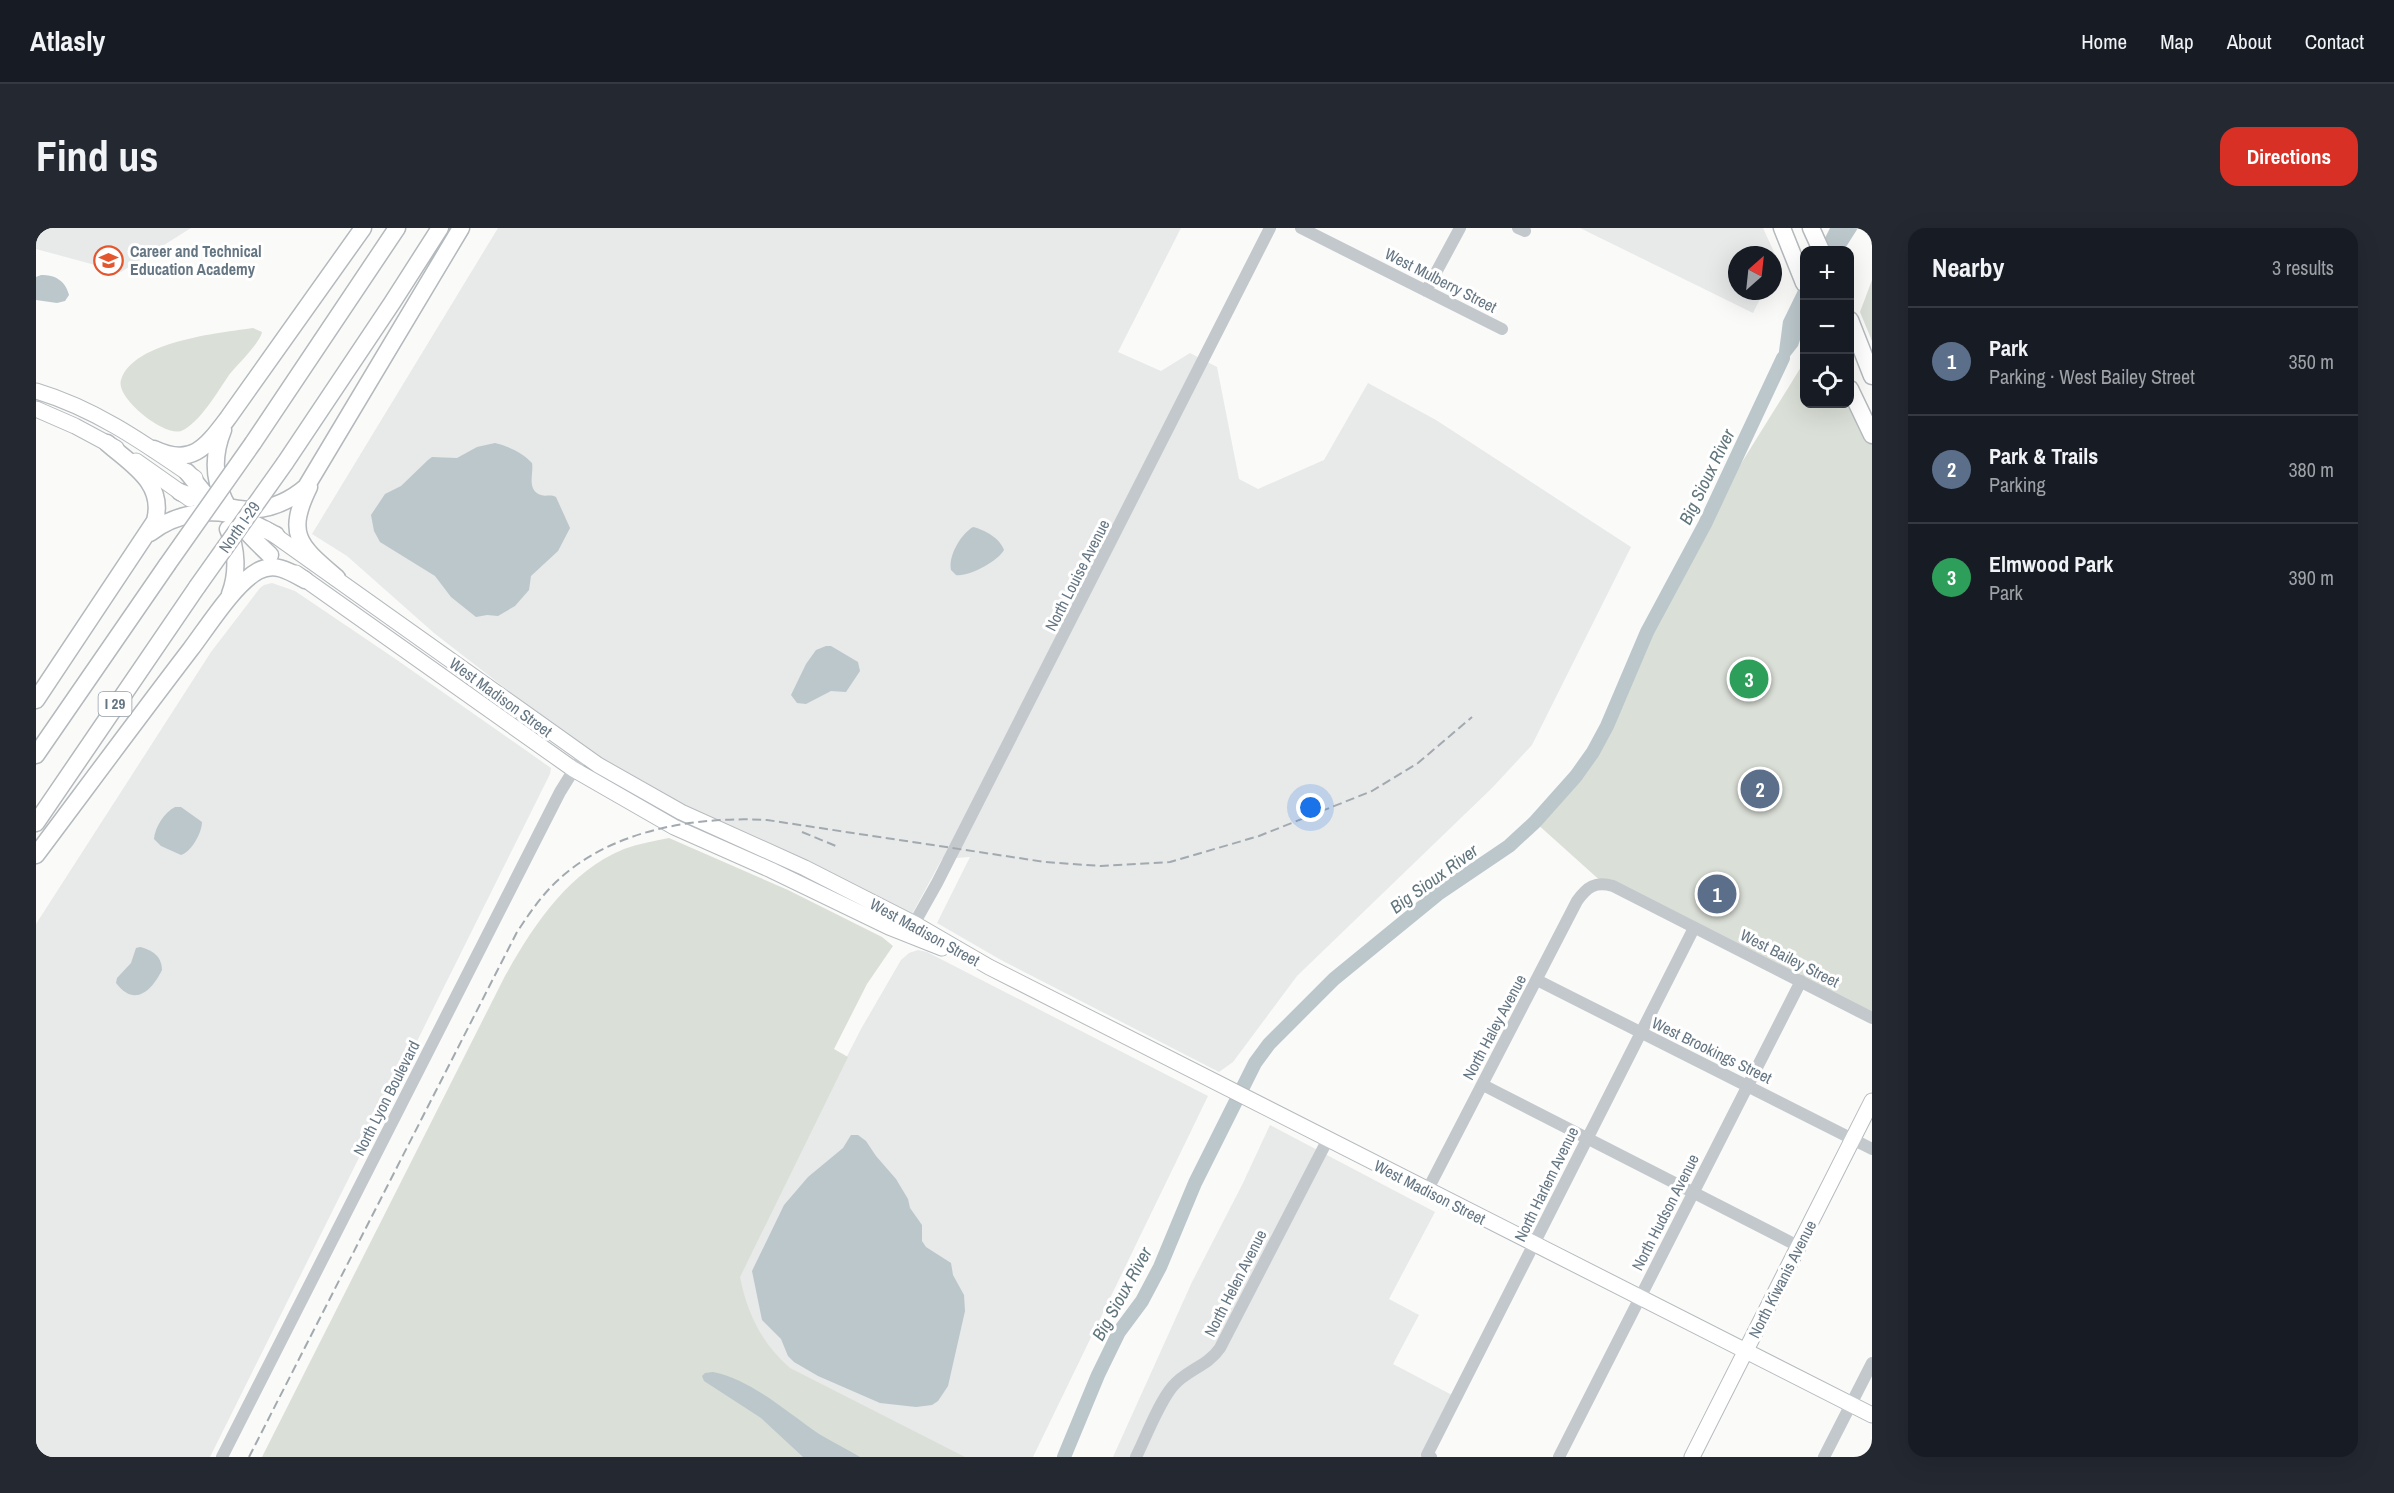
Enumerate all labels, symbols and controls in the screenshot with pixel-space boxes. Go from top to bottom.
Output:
text: Atlasly [30,22,105,60]
text: Home [2081,27,2127,56]
text: Map [2160,27,2194,56]
text: About [2227,27,2272,56]
text: Contact [2305,27,2364,56]
button: Directions [2220,127,2358,186]
text: Find us [36,128,158,184]
place label: Career and Technical Education Academy [130,240,262,280]
street label: West Mulberry Street [1381,242,1501,318]
school or university icon: Career and Technical Education Academy [93,244,125,276]
north arrow [1728,246,1782,300]
map controls [1800,246,1854,408]
button: + [1800,246,1854,300]
text: Nearby [1932,250,2004,285]
text: 3 results [2272,254,2334,281]
button: − [1800,300,1854,354]
text: Park [1989,333,2028,363]
text: 1 [1947,348,1956,375]
text: 350 m [2288,348,2334,375]
button: locate [1800,354,1854,408]
text: Parking · West Bailey Street [1989,363,2195,390]
water label: Big Sioux River [1673,424,1741,529]
text: Park & Trails [1989,441,2098,471]
text: 2 [1947,456,1956,483]
text: 380 m [2288,456,2334,483]
text: Parking [1989,471,2046,498]
street label: North I-29 [213,497,265,557]
street label: North Louise Avenue [1039,516,1115,634]
text: Elmwood Park [1989,549,2113,579]
text: 3 [1947,564,1956,591]
text: 390 m [2288,564,2334,591]
text: Park [1989,579,2023,606]
street label: West Madison Street [445,652,557,742]
pin: 3 [1730,656,1768,702]
road number: I 29 [98,692,132,716]
pin: 2 [1740,766,1780,812]
your location [1296,793,1325,822]
water label: Big Sioux River [1385,837,1484,919]
pin: 1 [1698,872,1736,916]
street label: West Madison Street [866,893,984,971]
street label: West Bailey Street [1737,924,1844,993]
street label: North Haley Avenue [1457,970,1531,1084]
street label: West Brookings Street [1648,1011,1776,1089]
street label: North Lyon Boulevard [348,1037,424,1159]
street label: North Harlem Avenue [1509,1123,1583,1245]
street label: North Hudson Avenue [1626,1150,1704,1274]
street label: West Madison Street [1371,1154,1490,1230]
street label: North Kiwanis Avenue [1743,1216,1821,1342]
street label: North Helen Avenue [1199,1226,1271,1340]
water label: Big Sioux River [1086,1242,1158,1345]

